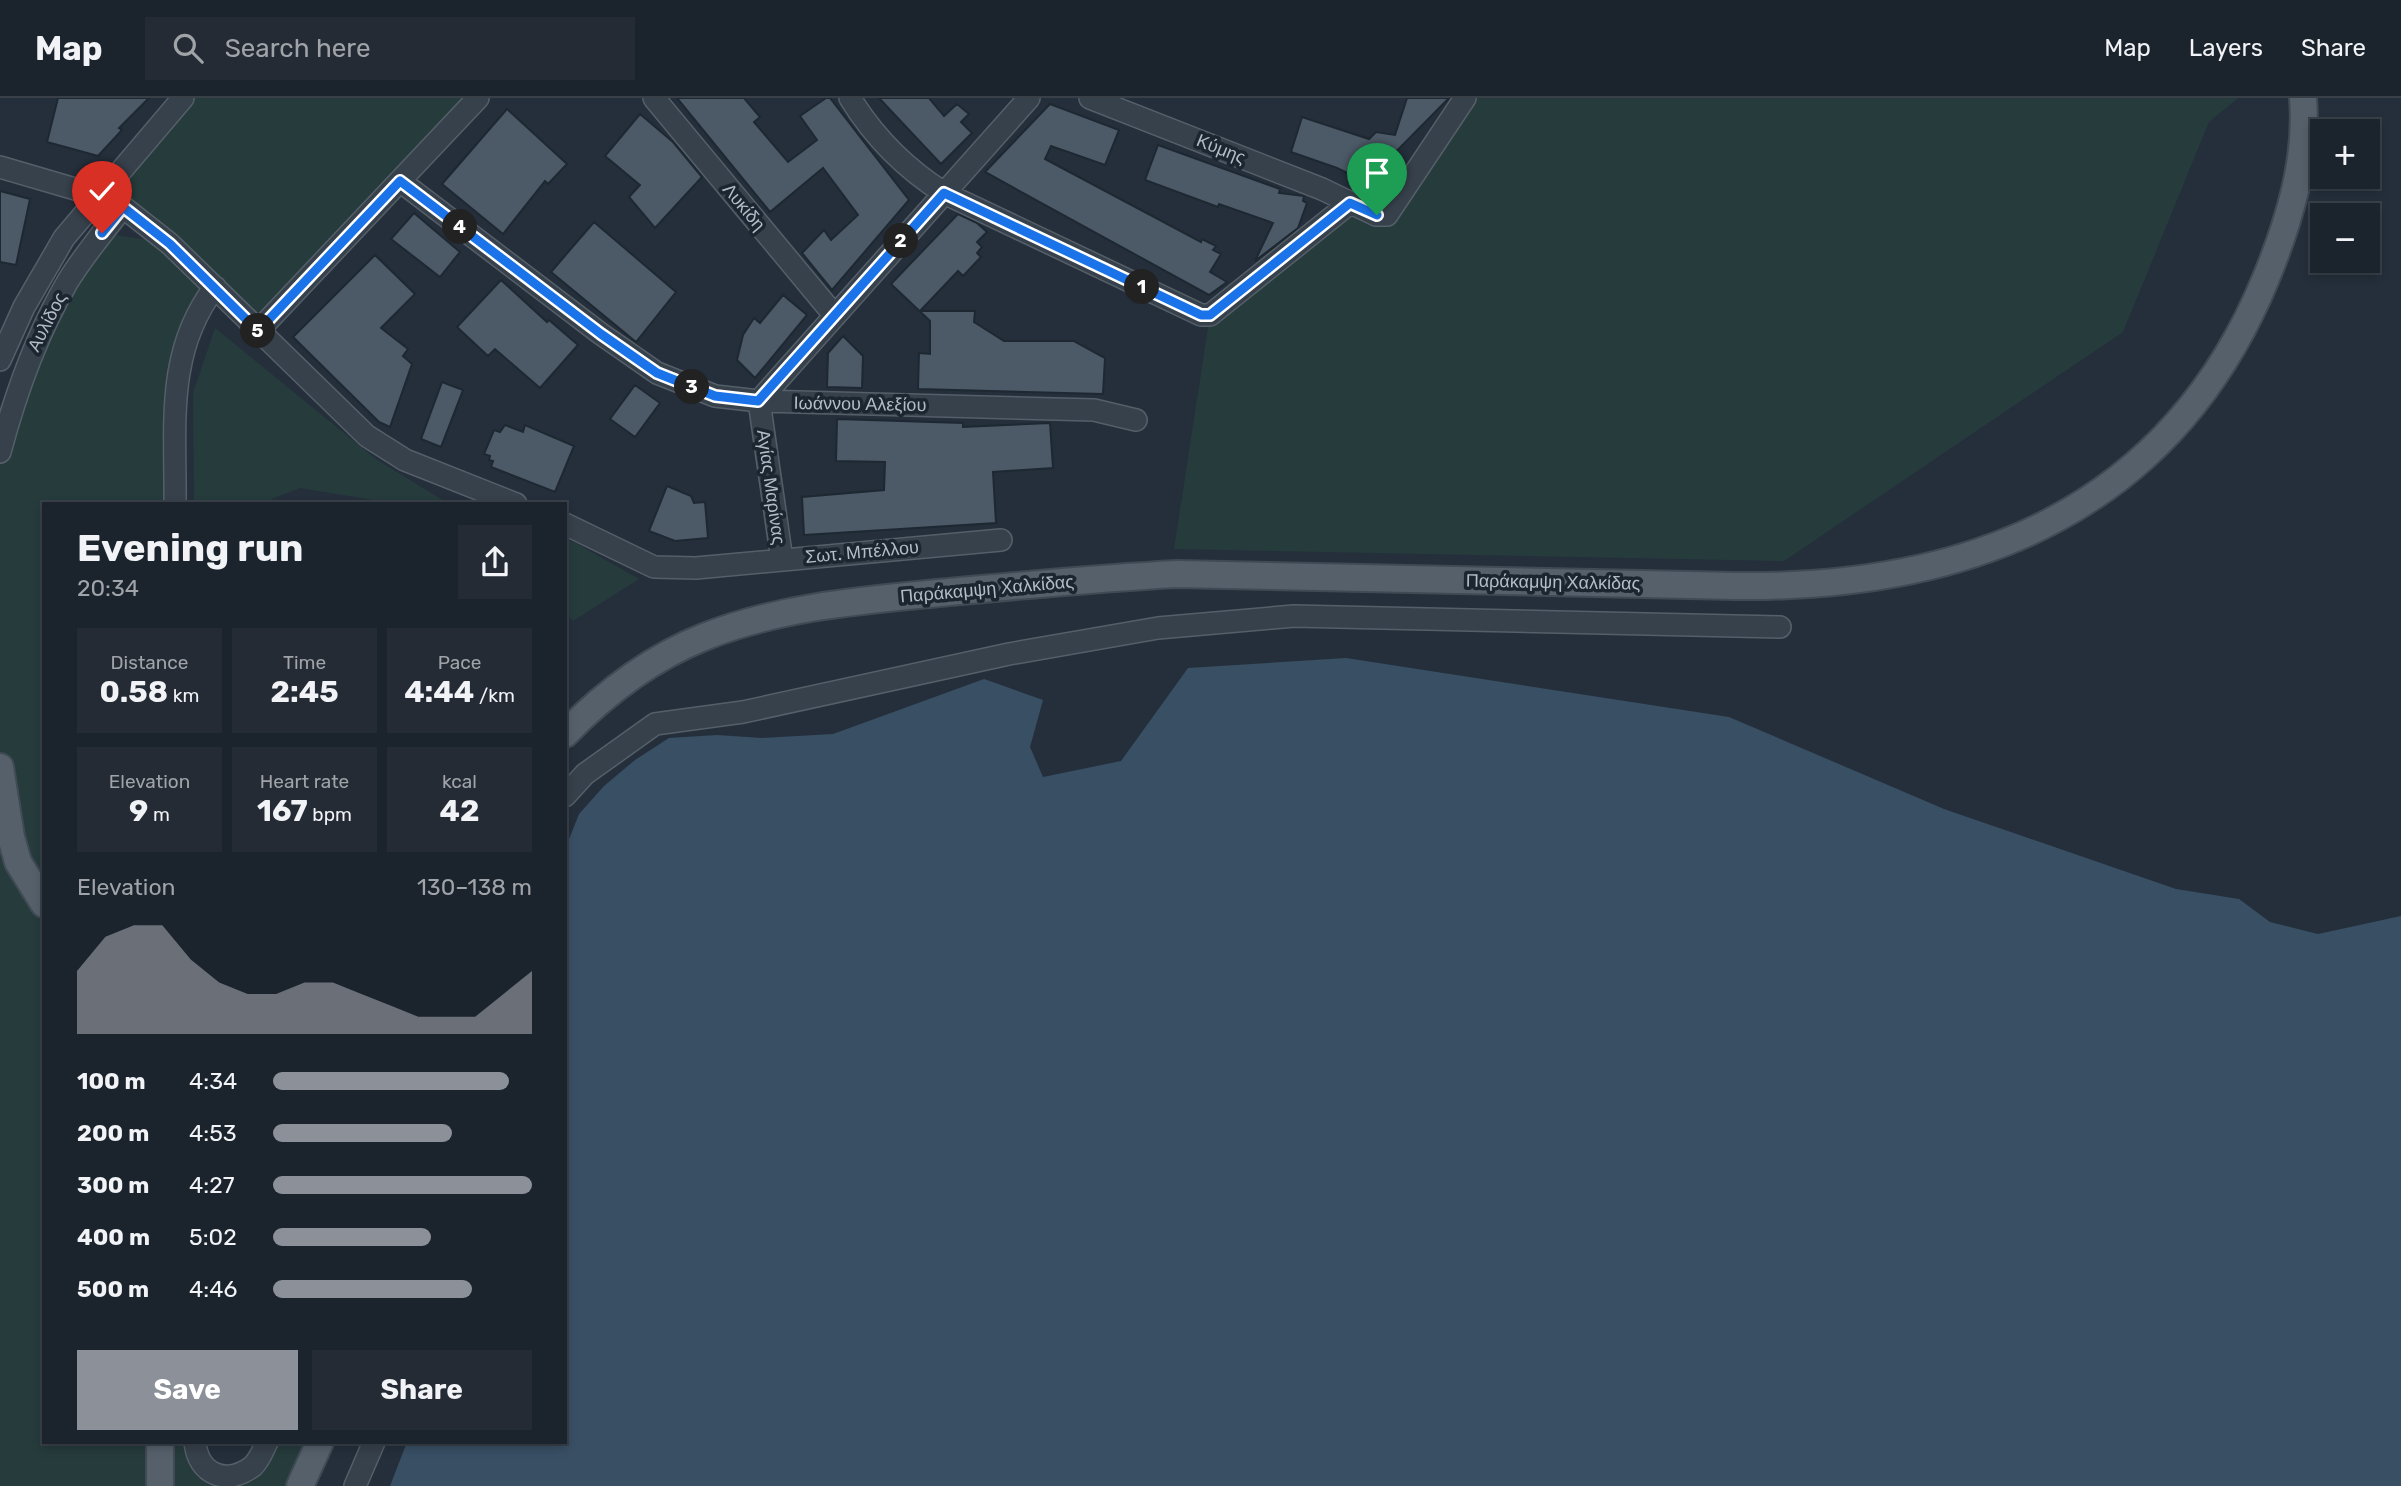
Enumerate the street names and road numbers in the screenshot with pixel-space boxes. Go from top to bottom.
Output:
street label: Κύμης [1193,129,1249,169]
street label: Λυκίδη [718,179,770,235]
street label: Αυλίδος [23,288,71,355]
street label: Ιωάννου Αλεξίου [793,392,927,416]
street label: Αγίας Μαρίνας [752,428,790,546]
street label: Σωτ. Μπέλλου [804,536,920,568]
street label: Παράκαμψη Χαλκίδας [1466,569,1641,595]
street label: Παράκαμψη Χαλκίδας [899,570,1075,608]

